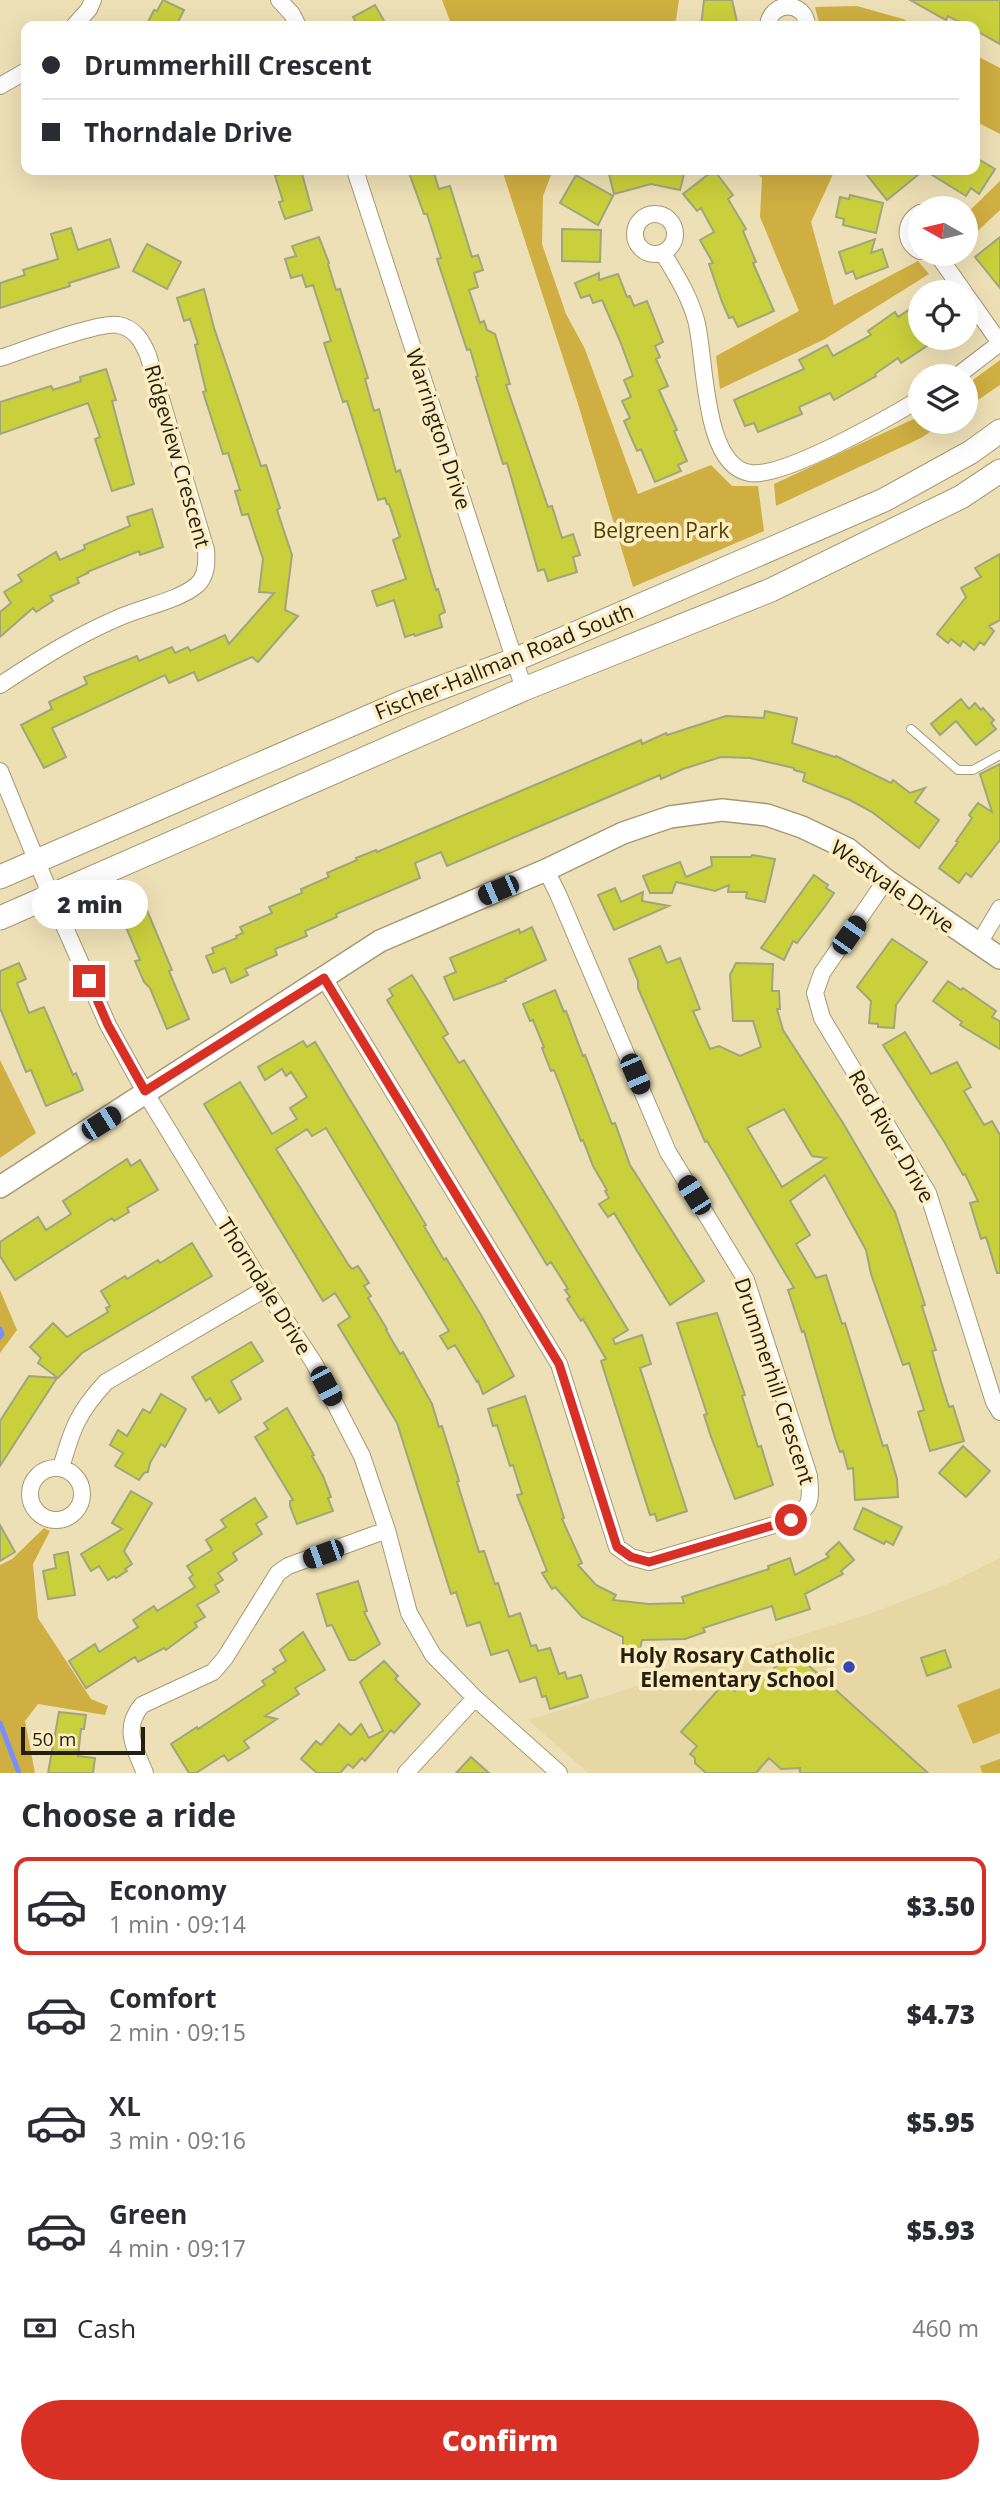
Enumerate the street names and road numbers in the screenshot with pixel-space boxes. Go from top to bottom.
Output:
street label: Warrington Drive [400,345,478,513]
street label: Ridgeview Crescent [138,361,218,551]
street label: Fischer-Hallman Road South [371,596,637,726]
street label: Westvale Drive [826,833,960,939]
street label: Red River Drive [843,1064,941,1208]
street label: Thorndale Drive [212,1212,318,1360]
street label: Drummerhill Crescent [728,1274,822,1488]

